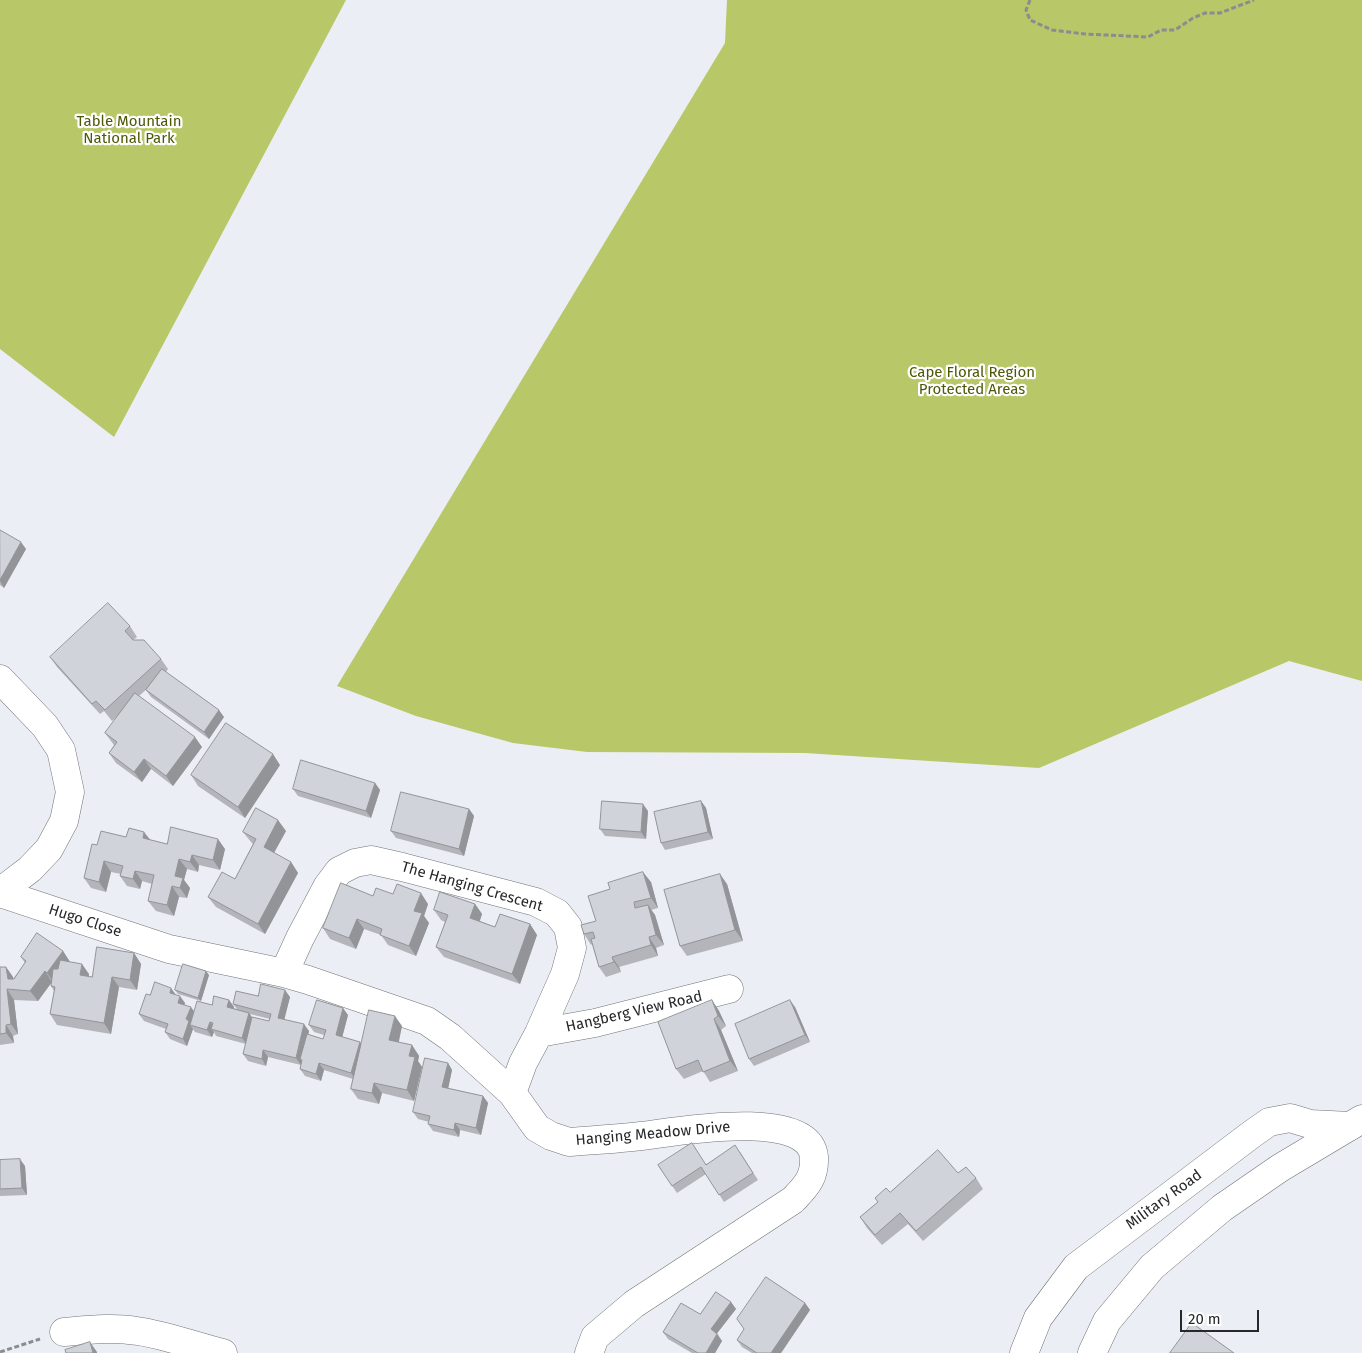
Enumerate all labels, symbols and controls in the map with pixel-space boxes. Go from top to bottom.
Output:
park label: Table Mountain National Park [77,113,181,148]
park label: Cape Floral Region Protected Areas [909,364,1035,399]
street label: The Hanging Crescent [399,858,545,916]
street label: Hugo Close [46,901,124,941]
street label: Hangberg View Road [564,988,704,1036]
street label: Hanging Meadow Drive [575,1118,731,1150]
street label: Military Road [1122,1166,1206,1234]
scale bar [1182,1300,1261,1332]
text: 20 m [1188,1310,1221,1328]

